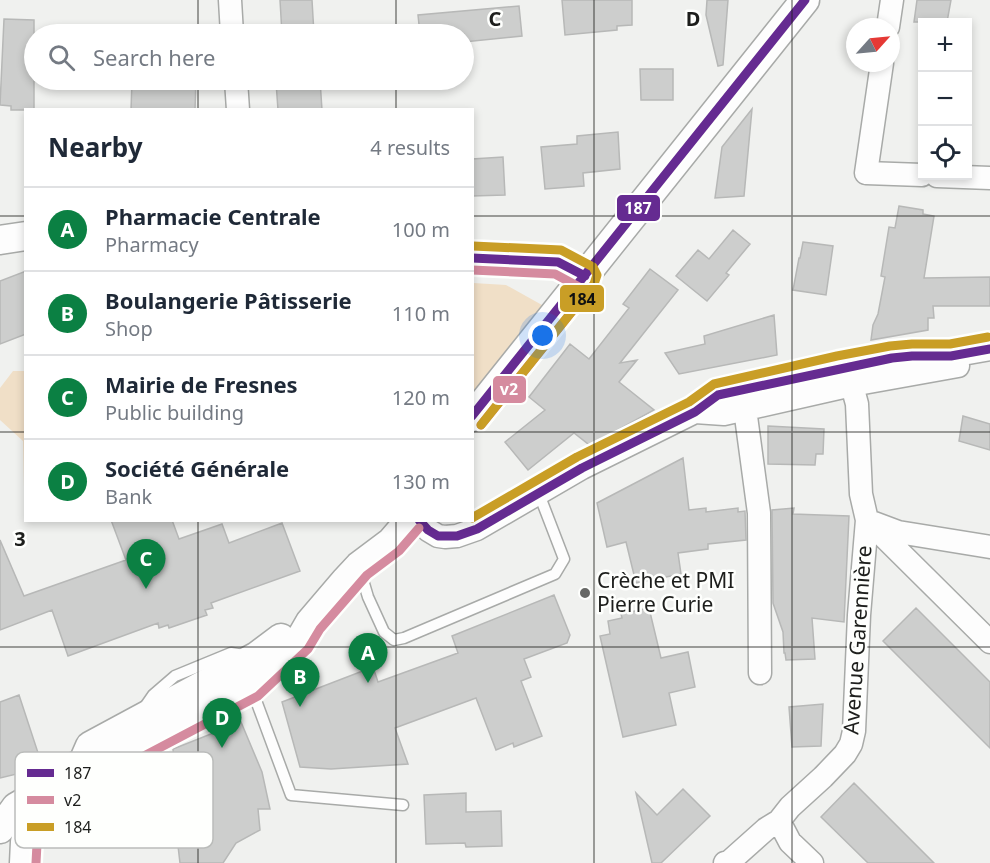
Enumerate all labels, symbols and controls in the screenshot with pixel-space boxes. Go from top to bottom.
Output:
text: C [489,5,502,32]
text: D [686,5,700,32]
north arrow [846,18,900,72]
map controls [918,18,972,180]
button: + [918,18,972,72]
search box [24,24,474,90]
icon: search [45,41,78,74]
text: Search here [93,42,215,72]
button: − [918,72,972,126]
button: locate [918,126,972,180]
text: Nearby [48,129,143,165]
text: 4 results [370,134,450,161]
line badge: 187 [616,194,661,222]
text: 187 [624,197,652,219]
text: Pharmacie Centrale [105,201,321,231]
text: A [61,216,74,243]
text: 100 m [392,216,450,243]
text: Pharmacy [105,231,199,258]
line badge: 184 [559,284,605,313]
text: Boulangerie Pâtisserie [105,285,352,315]
text: 184 [568,288,596,310]
text: B [61,300,74,327]
text: 110 m [392,300,450,327]
text: Shop [105,315,153,342]
your location [528,321,557,350]
text: Mairie de Fresnes [105,369,298,399]
line badge: v2 [492,375,527,404]
text: v2 [500,378,518,400]
text: C [61,384,74,411]
text: 120 m [392,384,450,411]
text: Public building [105,399,244,426]
text: Société Générale [105,453,289,483]
text: D [60,468,75,495]
text: 130 m [392,468,450,495]
text: Bank [105,483,152,510]
text: 3 [14,525,26,552]
pin: C [126,540,166,589]
street label: Avenue Garennière [836,544,878,736]
place label: Crèche et PMI Pierre Curie [597,566,735,618]
marker: Crèche et PMI Pierre Curie [578,586,592,600]
pin: A [348,634,388,683]
pin: B [280,658,320,707]
pin: D [202,698,242,748]
legend [15,752,213,848]
text: 187 [64,762,91,784]
text: v2 [64,789,81,811]
text: 184 [64,816,91,838]

